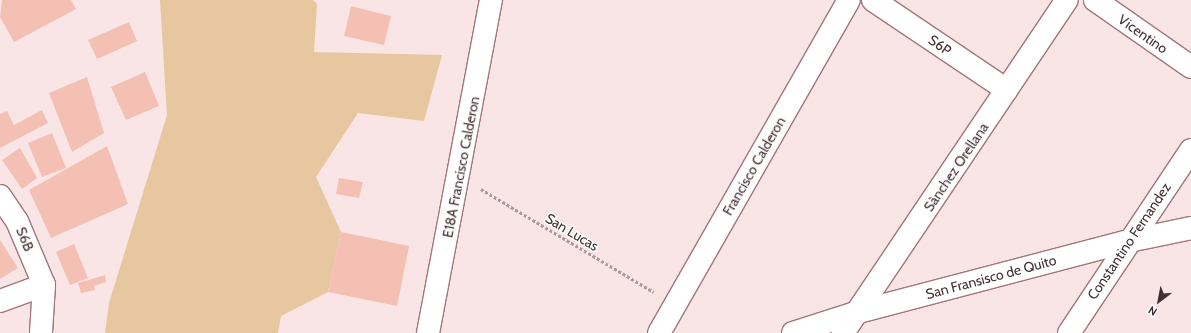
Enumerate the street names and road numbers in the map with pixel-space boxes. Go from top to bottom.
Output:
street label: Vicentino [1115,11,1171,57]
street label: S6P [925,31,955,59]
street label: E18A Francisco Calderon [439,95,483,239]
street label: Francisco Calderon [719,114,789,218]
street label: Sànchez Orellana [920,119,992,215]
street label: Constantino Fernandez [1084,179,1174,303]
street label: San Lucas [542,210,602,254]
street label: S6B [13,225,37,253]
street label: San Fransisco de Quito [924,251,1058,303]

